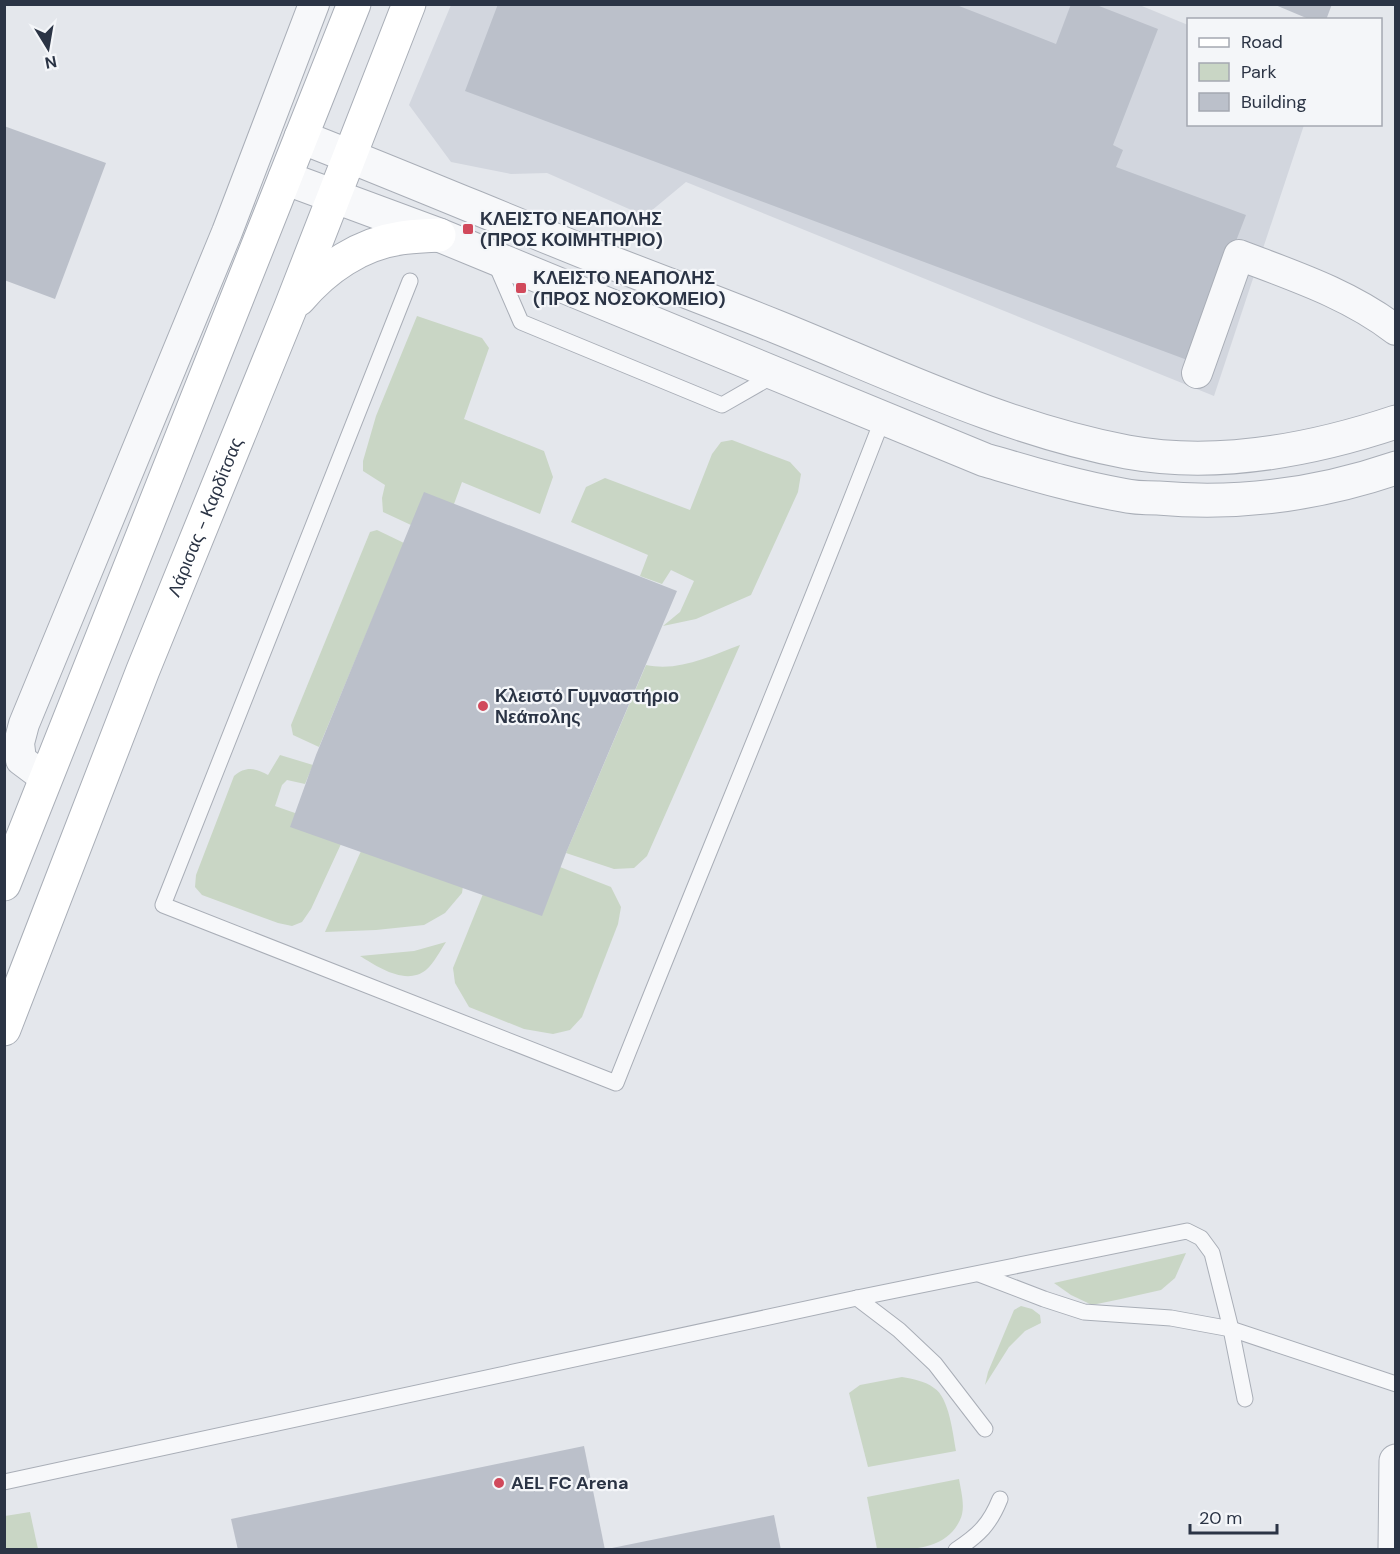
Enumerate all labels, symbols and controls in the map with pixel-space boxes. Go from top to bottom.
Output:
north arrow [18,18,78,78]
legend [1187,18,1382,126]
text: Road [1241,30,1283,54]
text: N [43,51,58,74]
text: Park [1241,60,1277,84]
text: Building [1241,90,1306,114]
place label: ΚΛΕΙΣΤΟ ΝΕΑΠΟΛΗΣ (ΠΡΟΣ ΚΟΙΜΗΤΗΡΙΟ) [480,207,663,252]
marker: ΚΛΕΙΣΤΟ ΝΕΑΠΟΛΗΣ (ΠΡΟΣ ΚΟΙΜΗΤΗΡΙΟ) [461,222,475,236]
place label: ΚΛΕΙΣΤΟ ΝΕΑΠΟΛΗΣ (ΠΡΟΣ ΝΟΣΟΚΟΜΕΙΟ) [533,266,726,311]
marker: ΚΛΕΙΣΤΟ ΝΕΑΠΟΛΗΣ (ΠΡΟΣ ΝΟΣΟΚΟΜΕΙΟ) [514,281,528,295]
street label: Λάρισας - Καρδίτσας [162,434,248,600]
place label: Κλειστό Γυμναστήριο Νεάπολης [495,684,679,729]
marker: Κλειστό Γυμναστήριο Νεάπολης [476,699,490,713]
place label: AEL FC Arena [511,1471,629,1495]
marker: AEL FC Arena [492,1476,506,1490]
scale bar [1190,1497,1277,1535]
text: 20 m [1199,1506,1242,1530]

